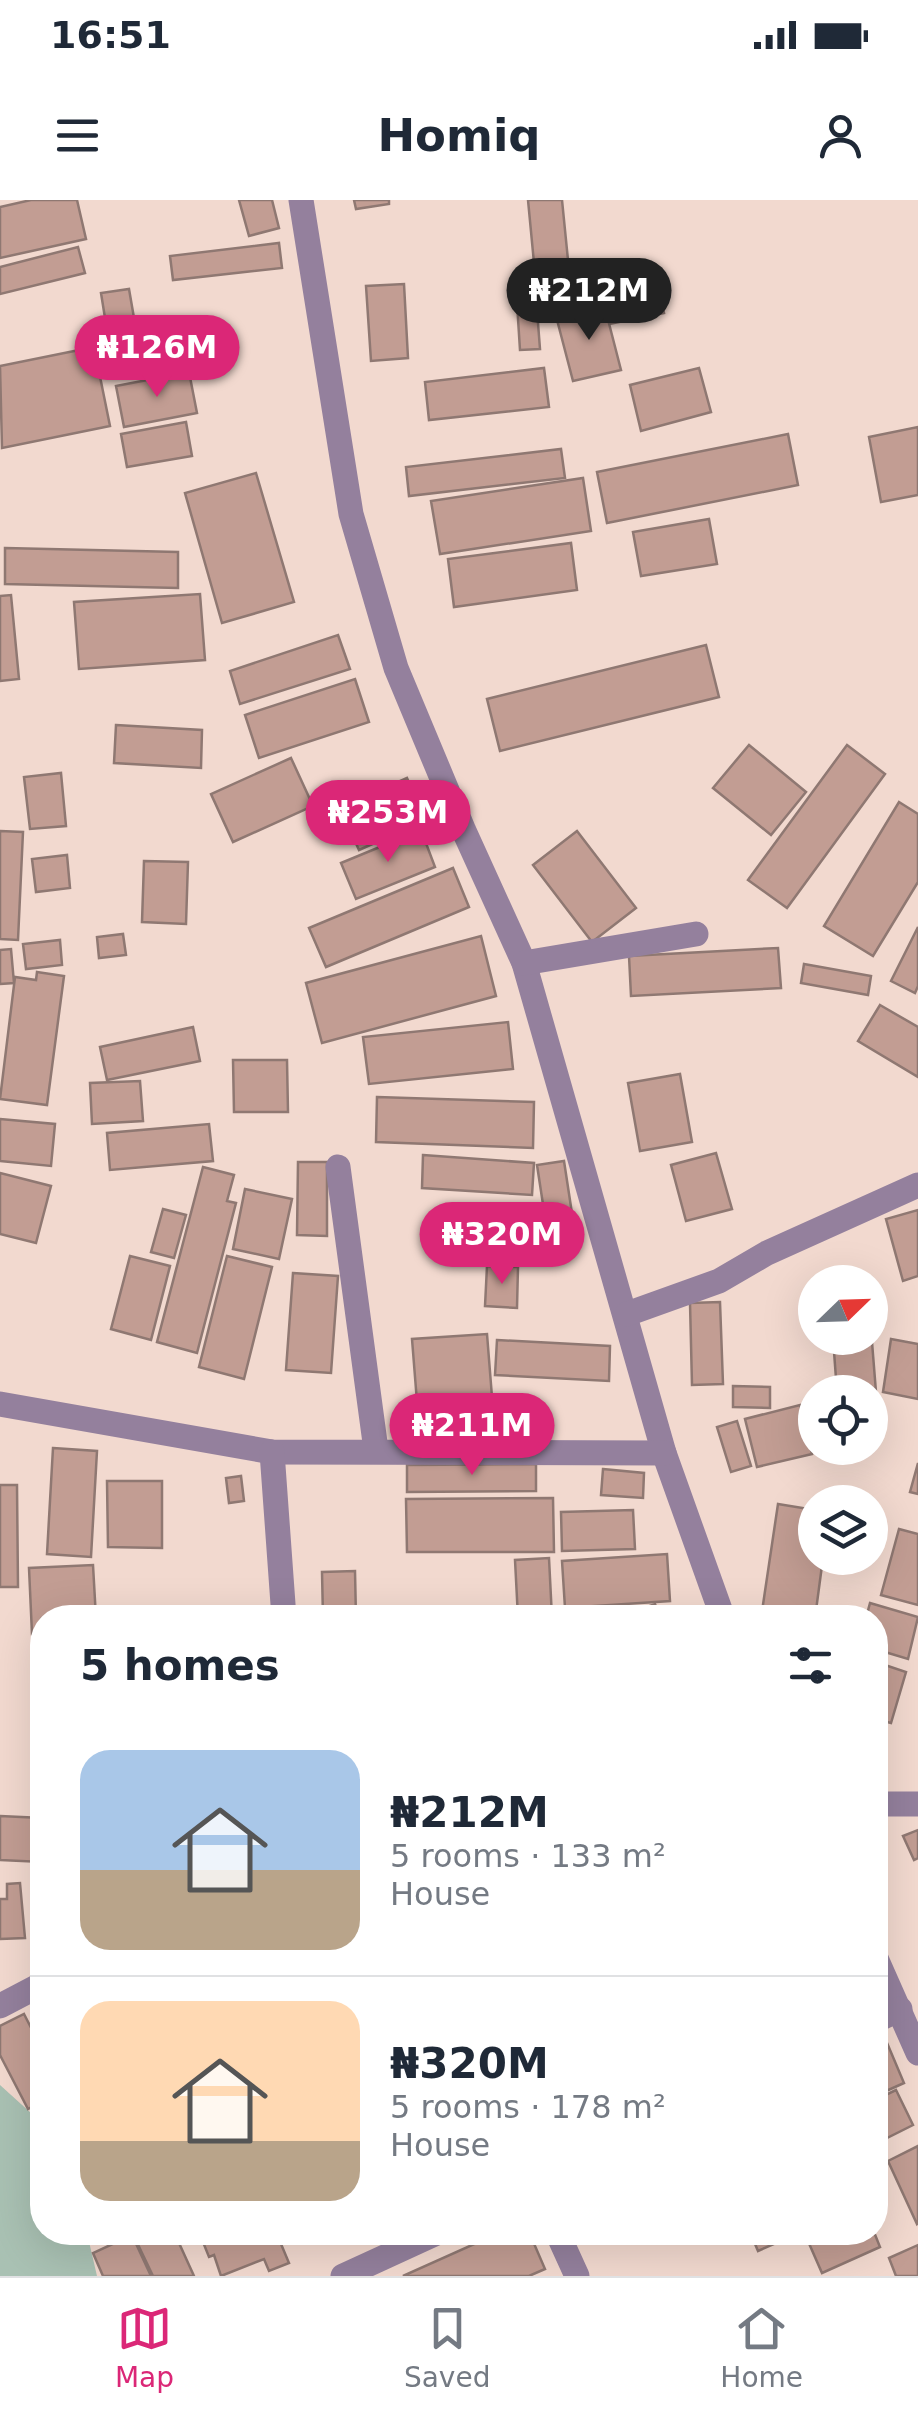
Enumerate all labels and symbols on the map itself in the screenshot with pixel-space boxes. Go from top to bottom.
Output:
pin: ₦212M [519,258,659,343]
pin: ₦126M [87,315,227,400]
pin: ₦253M [318,780,458,865]
pin: ₦320M [432,1202,572,1287]
north arrow [798,1265,888,1355]
pin: ₦211M [402,1393,542,1478]

